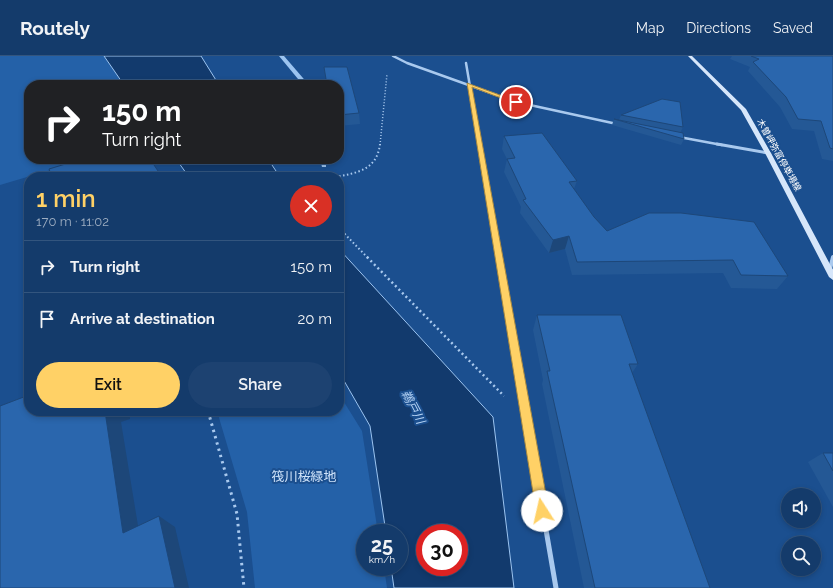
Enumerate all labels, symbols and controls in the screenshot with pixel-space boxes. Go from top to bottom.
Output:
text: Routely [20,17,90,39]
text: Map [636,20,664,36]
text: Directions [686,20,751,36]
text: Saved [773,20,813,36]
pin [499,85,533,119]
icon: arrive [505,91,527,113]
text: 150 m [102,95,181,128]
icon: right [36,96,88,148]
street label: 木曽岬弥富停車場線 [755,117,803,194]
text: Turn right [102,129,181,150]
text: 1 min [36,184,96,213]
button: close [290,185,332,227]
text: 170 m · 11:02 [36,214,109,229]
icon: right [36,256,58,278]
text: Turn right [70,258,140,276]
text: 150 m [291,258,332,276]
icon: arrive [36,308,58,330]
text: Arrive at destination [70,310,215,328]
text: 20 m [297,310,332,328]
button: Exit [36,362,180,408]
button: Share [188,362,332,408]
water label: 鵜戸川 [398,388,429,428]
park label: 筏川桜緑地 [271,469,337,484]
map controls [781,488,821,576]
button: sound [781,488,821,528]
position arrow [521,490,563,532]
speed limit sign: 30 [416,524,468,576]
text: 25 [371,533,393,557]
button: search [781,536,821,576]
text: km/h [369,554,395,565]

